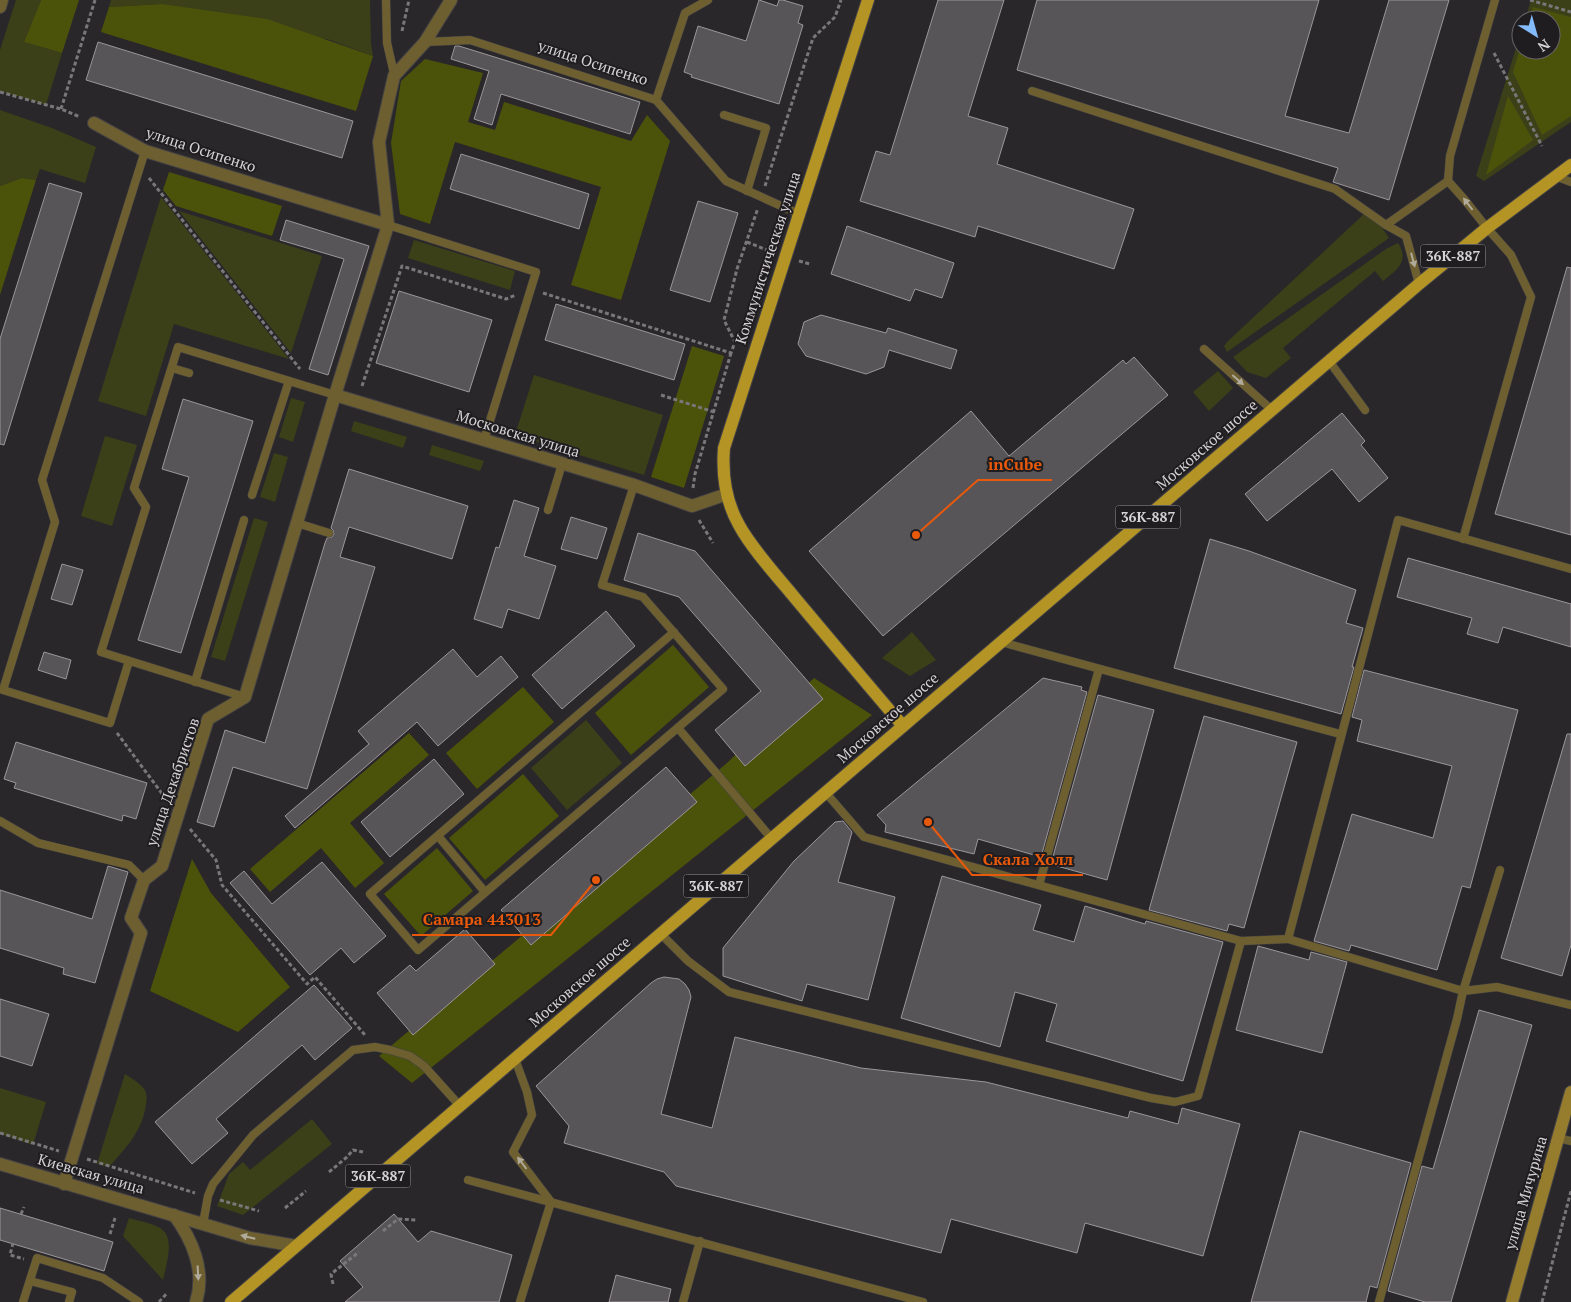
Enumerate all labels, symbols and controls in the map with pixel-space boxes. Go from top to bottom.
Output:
north arrow [1511,10,1561,60]
street label: улица Осипенко [535,35,651,89]
text: N [1534,35,1554,57]
street label: улица Осипенко [143,122,259,176]
street label: Коммунистическая улица [730,168,805,347]
one-way arrow [1463,197,1473,211]
road number: 36К-887 [1420,245,1486,268]
one-way arrow [1409,252,1417,267]
one-way arrow [1231,374,1244,385]
street label: Московское шоссе [1151,395,1261,494]
street label: Московская улица [454,405,583,461]
callout: inCube [978,449,1052,480]
text: inCube [988,453,1042,475]
road number: 36К-887 [1116,506,1180,528]
street label: Московское шоссе [832,668,942,767]
street label: улица Декабристов [140,715,203,849]
callout: Скала Холл [972,844,1083,875]
text: Скала Холл [983,848,1073,870]
road number: 36К-887 [684,874,748,898]
callout: Самара 443013 [412,904,551,935]
text: Самара 443013 [423,908,541,930]
street label: Московское шоссе [524,932,634,1031]
street label: улица Мичурина [1499,1133,1551,1253]
street label: Киевская улица [36,1148,147,1198]
one-way arrow [516,1157,527,1170]
road number: 36К-887 [346,1164,410,1188]
one-way arrow [241,1233,256,1241]
one-way arrow [194,1266,202,1282]

